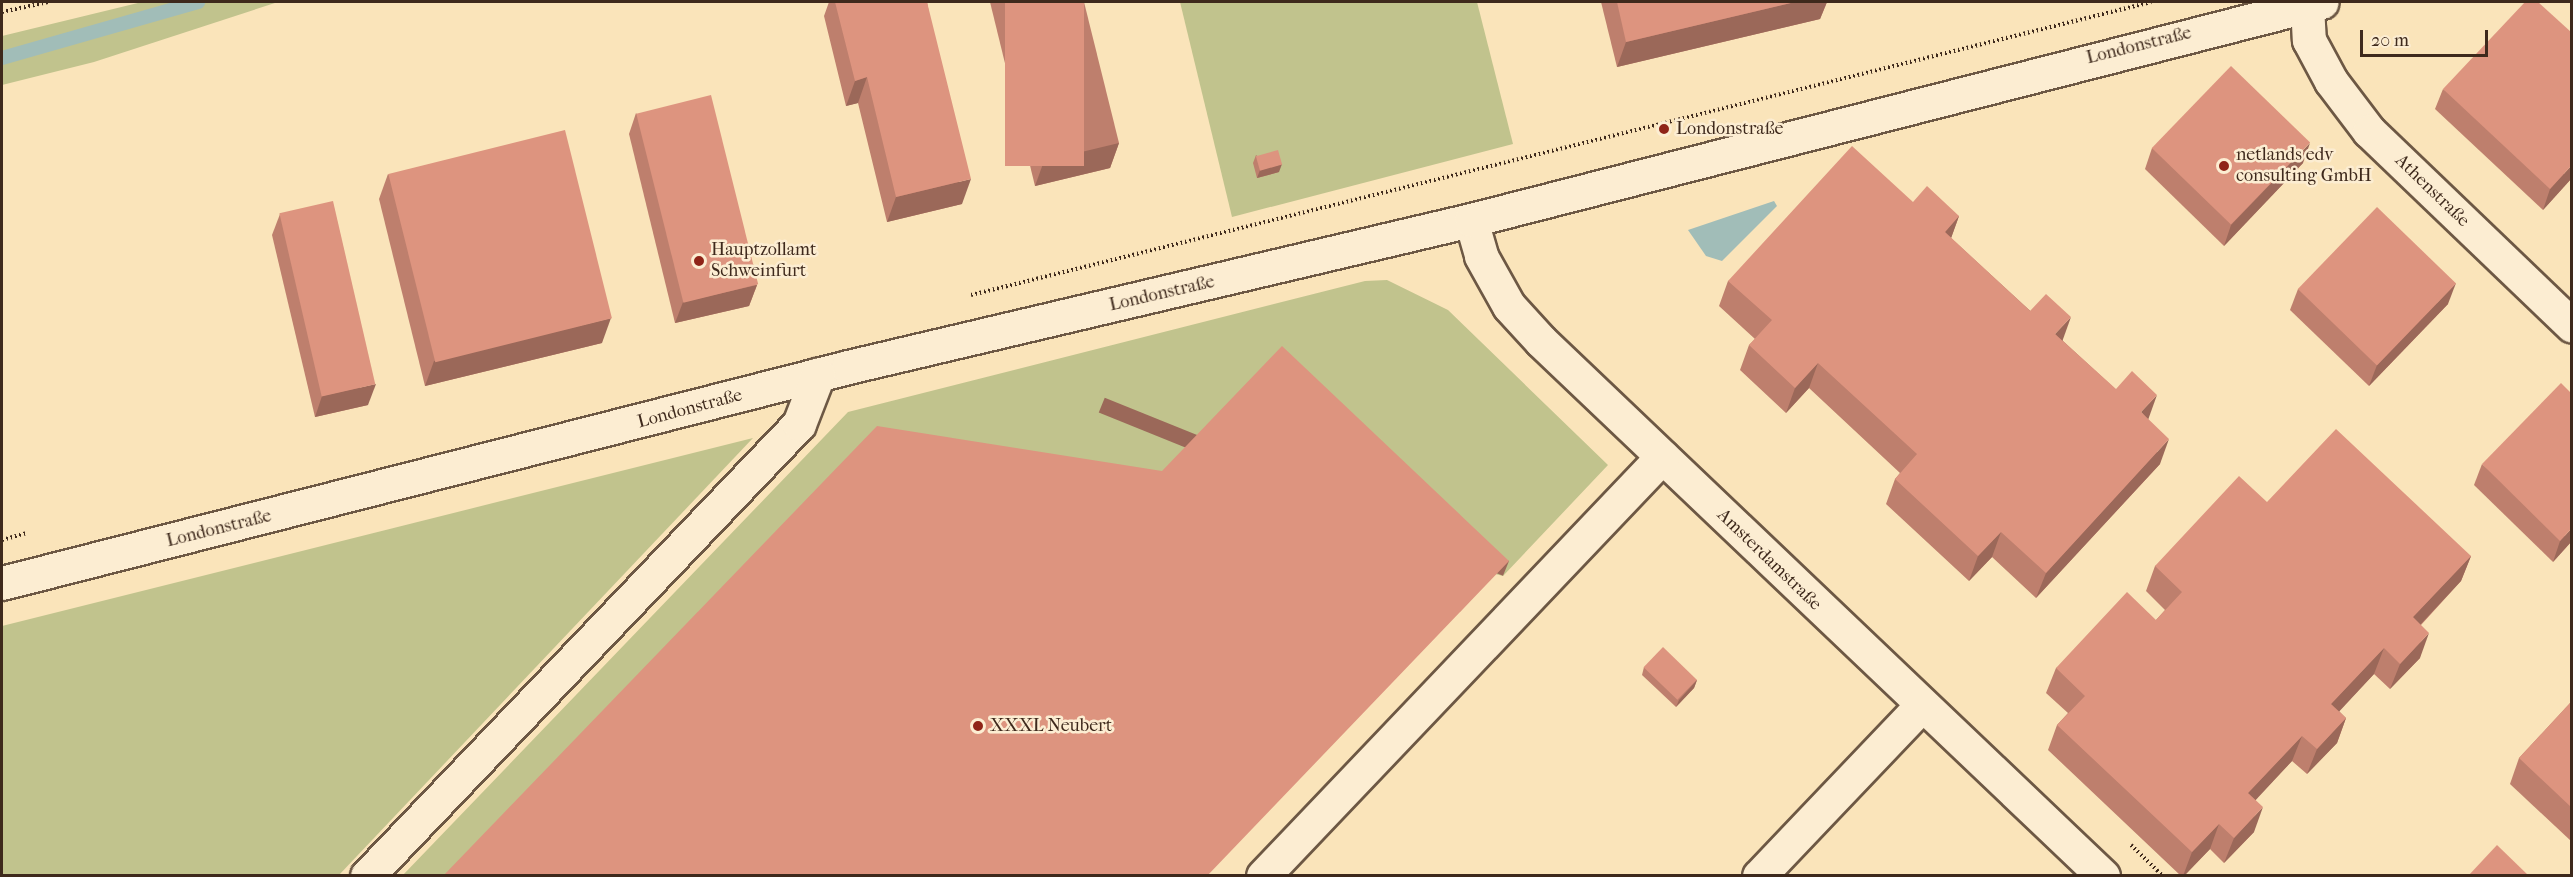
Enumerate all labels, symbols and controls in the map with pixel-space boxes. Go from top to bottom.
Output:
scale bar [2363,18,2490,56]
street label: Londonstraße [2084,23,2194,69]
text: 20 m [2371,30,2409,51]
place label: Londonstraße [1676,118,1783,140]
marker: Londonstraße [1657,122,1671,136]
place label: netlands edv consulting GmbH [2236,145,2372,188]
street label: Athenstraße [2390,150,2474,232]
marker: netlands edv consulting GmbH [2217,159,2231,173]
place label: Hauptzollamt Schweinfurt [711,240,816,282]
marker: Hauptzollamt Schweinfurt [692,254,706,268]
street label: Londonstraße [1107,271,1217,317]
street label: Londonstraße [635,385,745,433]
street label: Amsterdamstraße [1712,505,1826,615]
street label: Londonstraße [164,506,274,552]
place label: XXXL Neubert [990,715,1112,737]
marker: XXXL Neubert [971,719,985,733]

